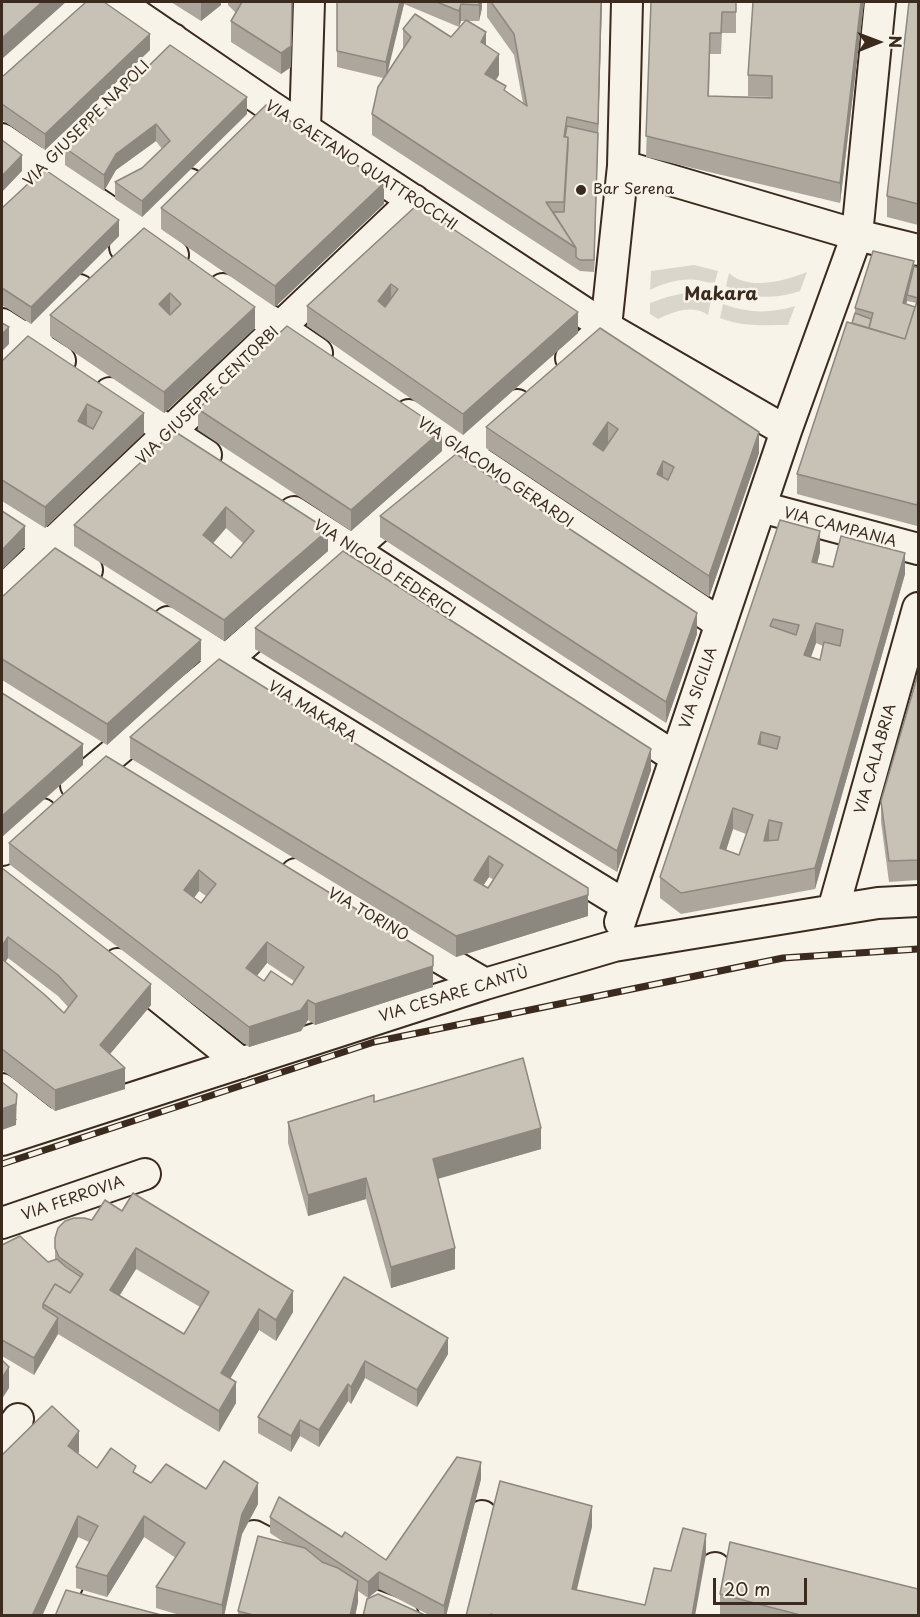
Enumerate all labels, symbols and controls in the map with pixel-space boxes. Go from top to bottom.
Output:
north arrow [848,12,908,72]
text: N [884,35,908,48]
street label: VIA GIUSEPPE NAPOLI [20,57,154,191]
street label: VIA GAETANO QUATTROCCHI [262,97,460,235]
place label: Bar Serena [593,181,674,199]
marker: Bar Serena [574,183,588,197]
district label: Makara [684,284,758,306]
street label: VIA GIUSEPPE CENTORBI [133,323,283,469]
street label: VIA GIACOMO GERARDI [414,414,576,532]
street label: VIA CAMPANIA [782,504,898,552]
street label: VIA NICOLÒ FEDERICI [310,516,458,622]
street label: VIA SICILIA [677,645,721,731]
street label: VIA MAKARA [265,678,359,746]
street label: VIA CALABRIA [852,702,900,816]
street label: VIA TORINO [324,885,412,945]
street label: VIA CESARE CANTÙ [377,964,531,1026]
street label: VIA FERROVIA [19,1173,127,1225]
scale bar [716,1566,810,1604]
text: 20 m [724,1575,770,1602]

